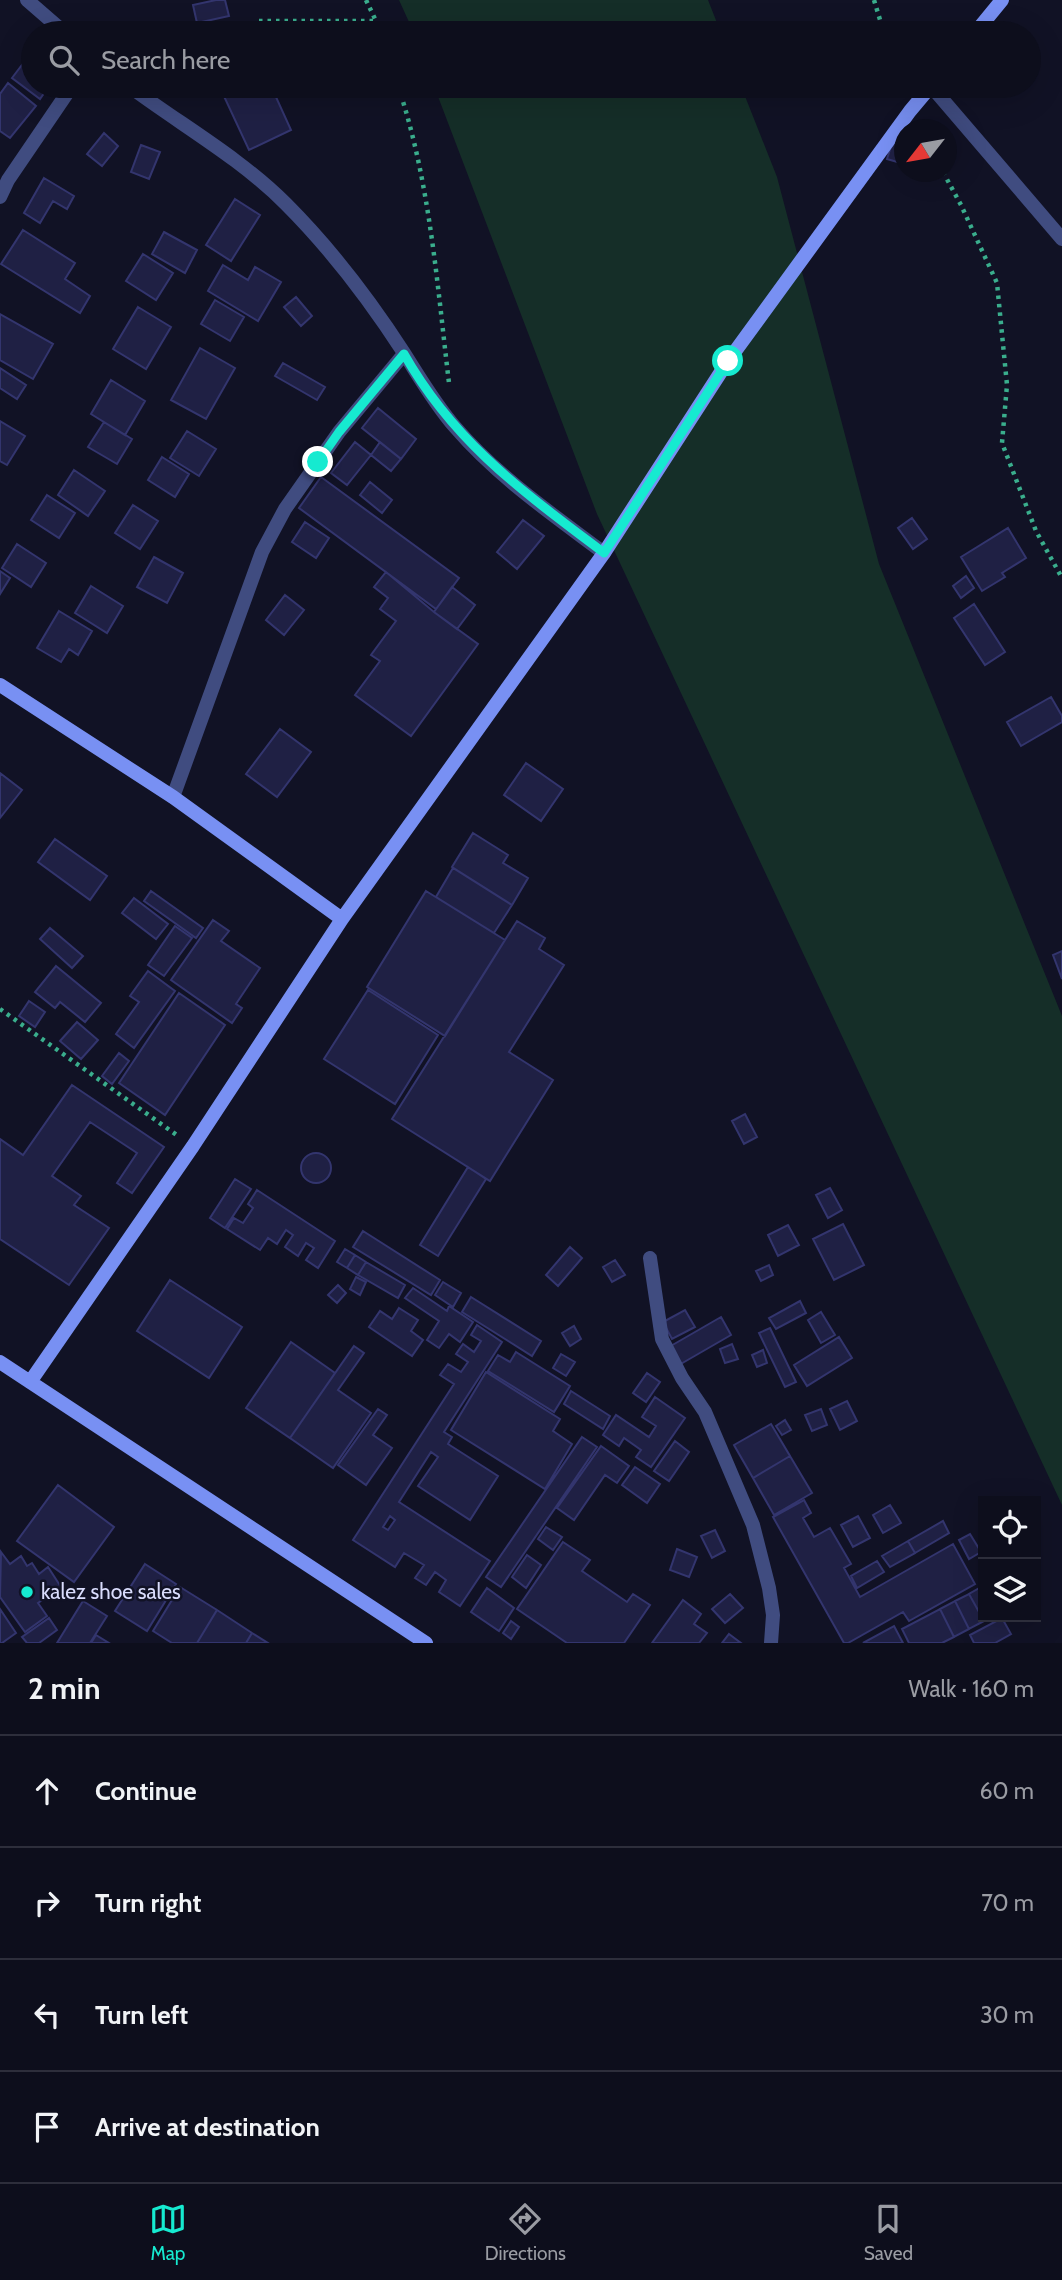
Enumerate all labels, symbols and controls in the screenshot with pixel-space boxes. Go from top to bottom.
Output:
search box [21,21,1041,98]
icon: search [45,41,83,79]
text: Search here [101,44,230,76]
north arrow [894,119,957,182]
route start [712,345,743,376]
route end [302,446,333,477]
map controls [978,1496,1041,1622]
button: locate [978,1496,1041,1559]
button: layers [978,1559,1041,1622]
place label: kalez shoe sales [41,1579,181,1604]
marker: kalez shoe sales [19,1584,35,1600]
text: 2 min [28,1670,100,1707]
text: Walk · 160 m [909,1675,1034,1703]
icon: ahead [28,1772,66,1810]
text: Continue [95,1775,197,1807]
text: 60 m [980,1777,1034,1805]
icon: right [28,1884,66,1922]
text: Turn right [95,1887,201,1919]
text: 70 m [981,1889,1034,1917]
icon: left [28,1996,66,2034]
text: Turn left [95,1999,188,2031]
text: 30 m [980,2001,1034,2029]
icon: arrive [28,2108,66,2146]
text: Arrive at destination [95,2111,320,2143]
tab: Map [149,2200,187,2265]
tab: Directions [485,2200,566,2265]
tab: Saved [864,2200,913,2265]

